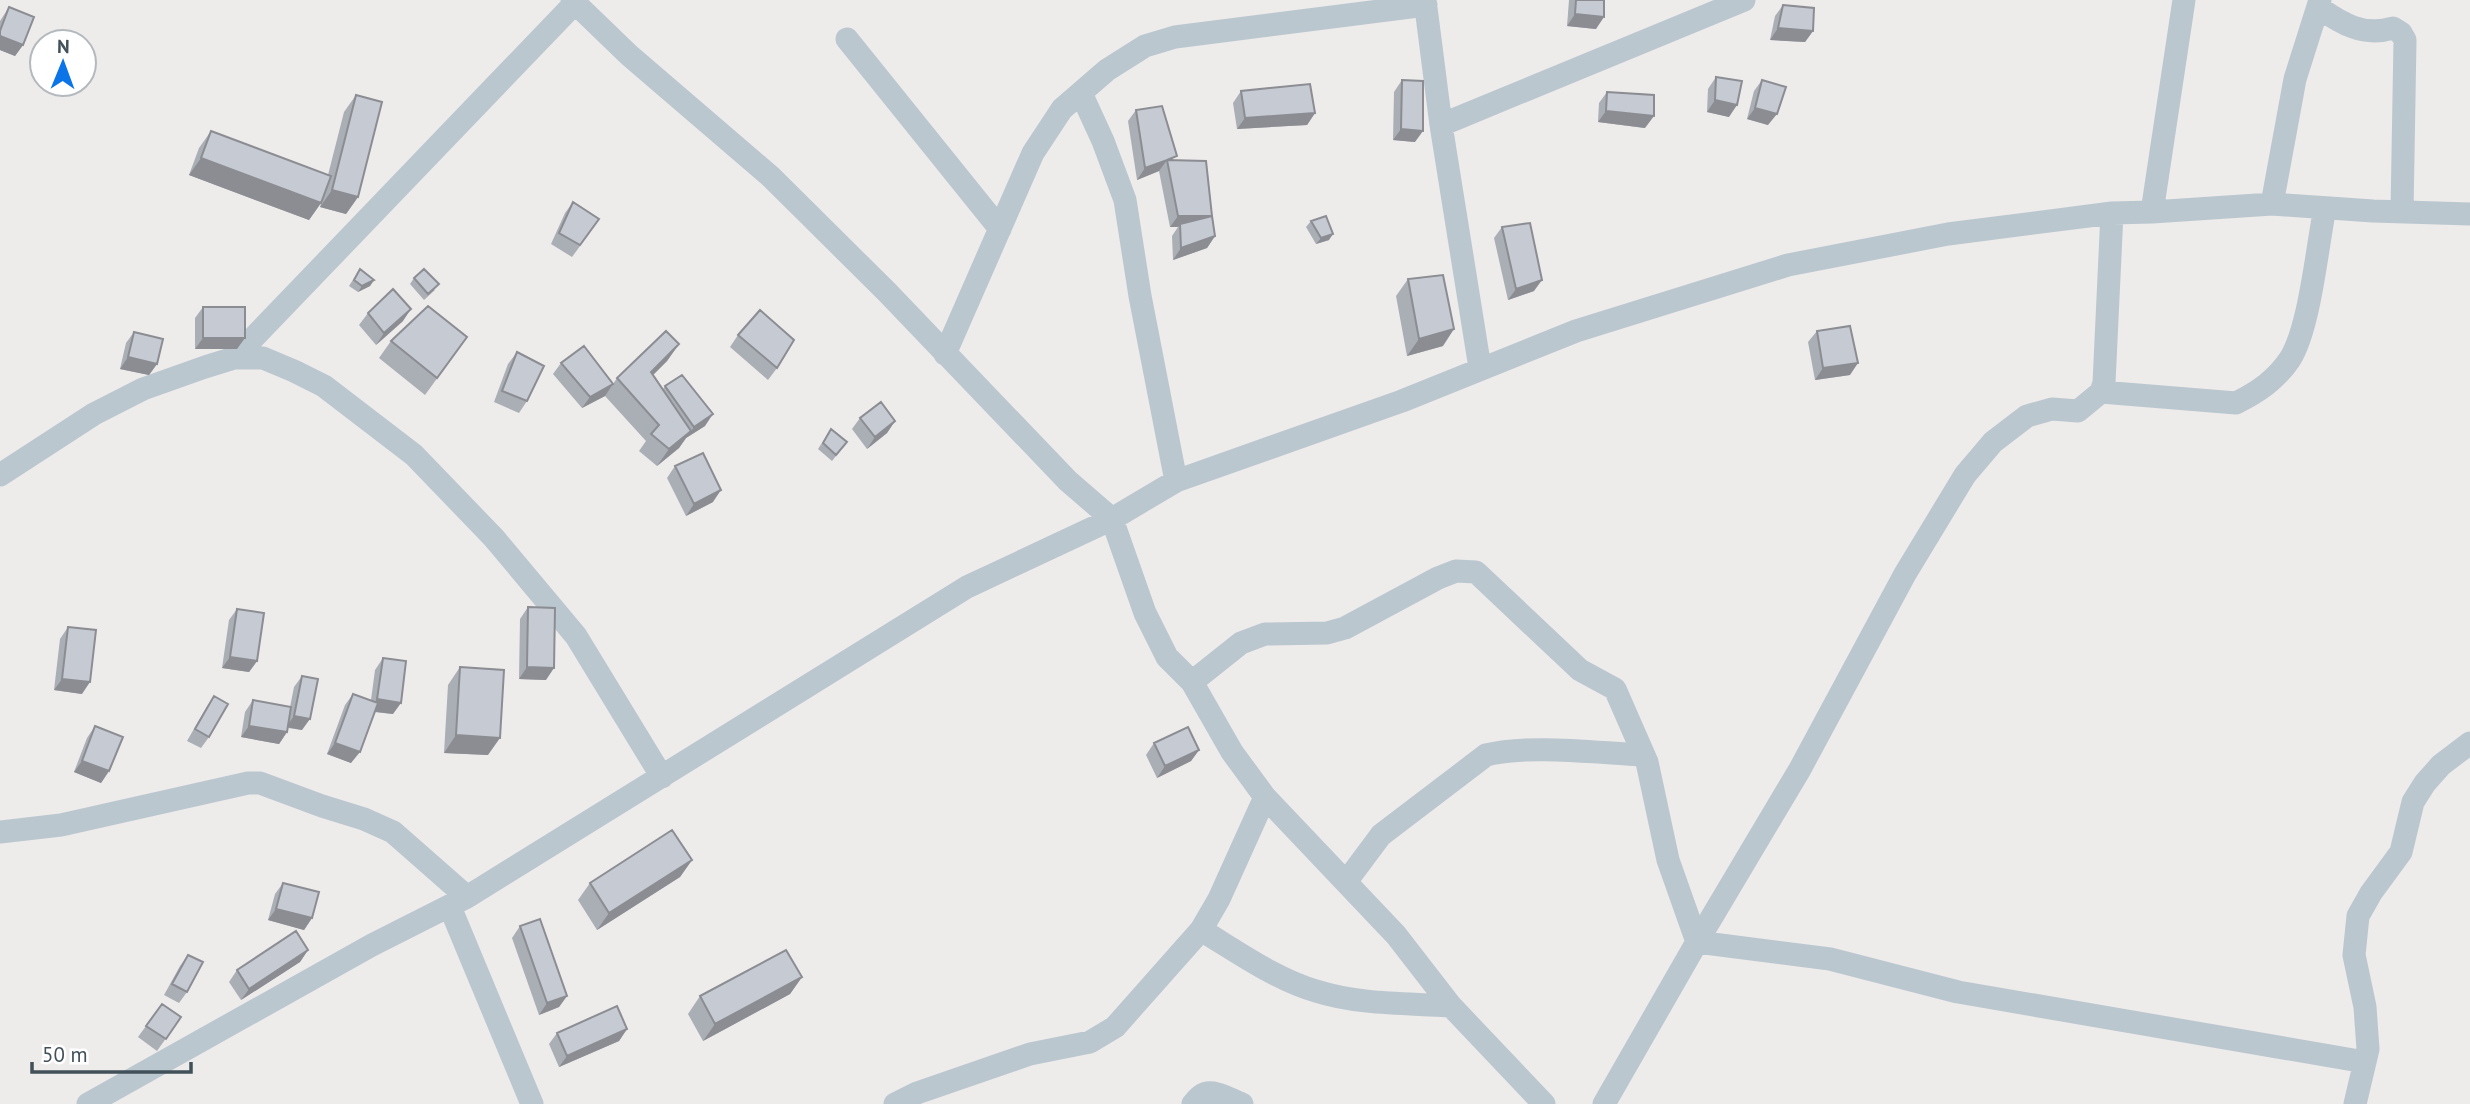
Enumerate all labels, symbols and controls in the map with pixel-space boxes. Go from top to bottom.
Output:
north arrow [28,28,98,98]
text: N [57,34,70,58]
scale bar [32,1030,191,1074]
text: 50 m [42,1041,88,1068]

